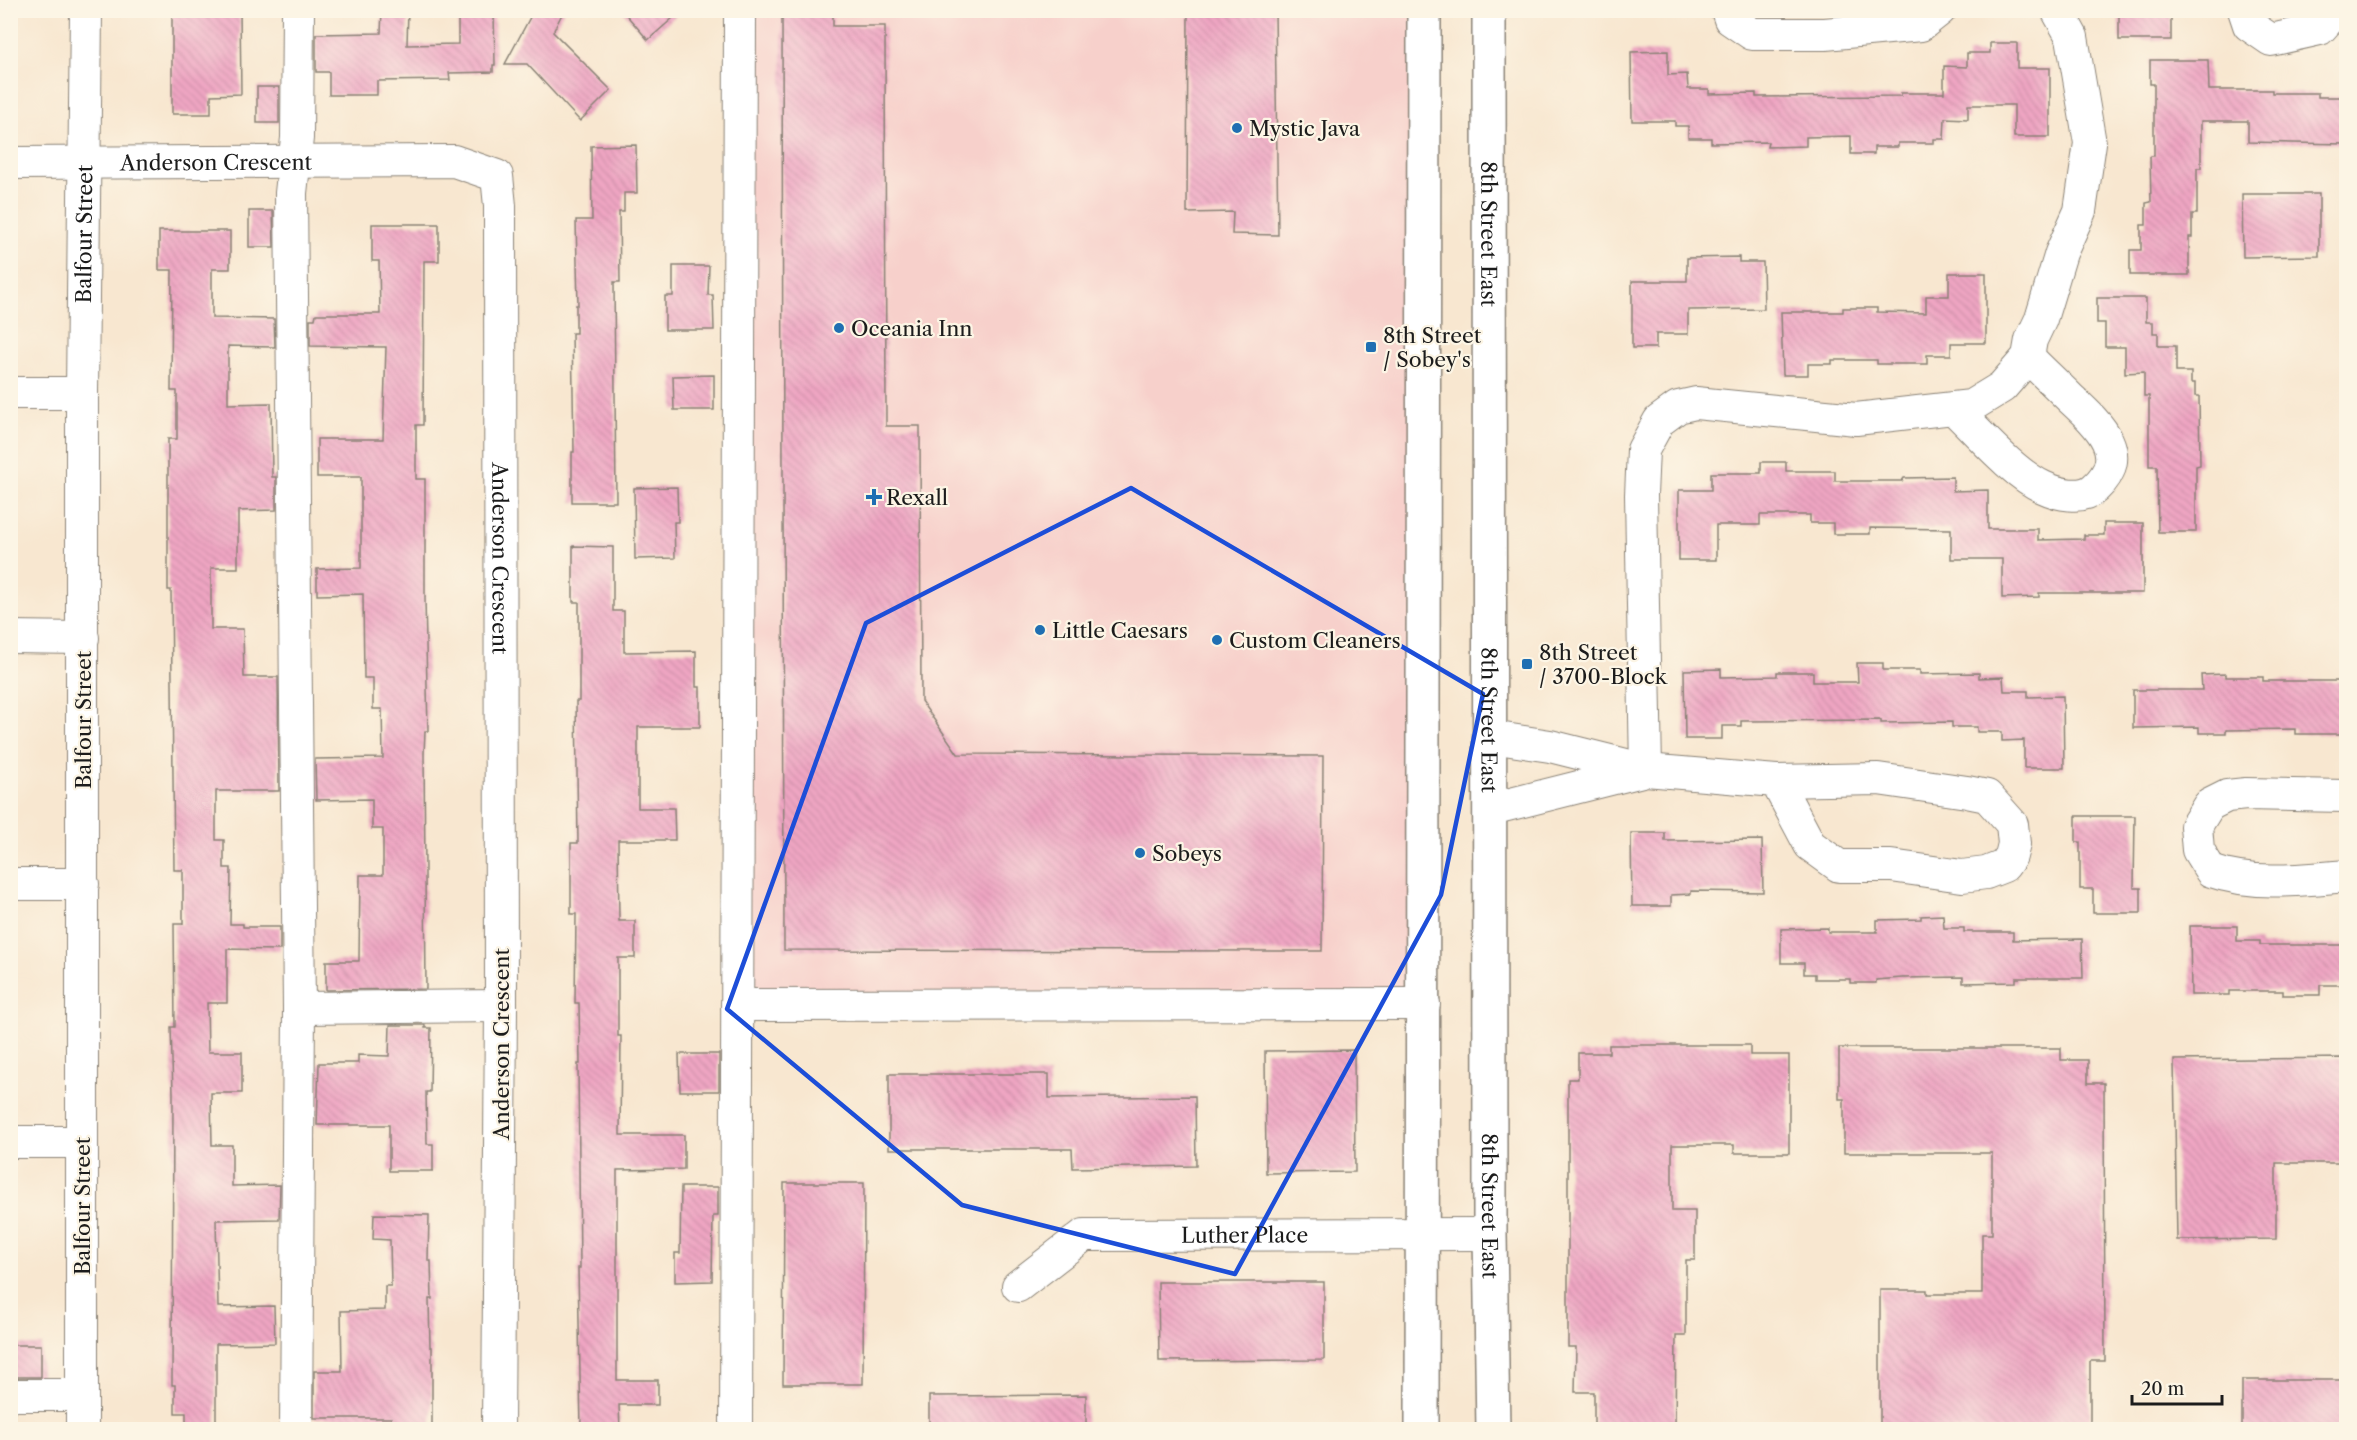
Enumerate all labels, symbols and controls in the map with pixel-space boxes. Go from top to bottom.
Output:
place label: Mystic Java [1249,116,1361,141]
marker: Mystic Java [1230,121,1244,135]
street label: Anderson Crescent [119,149,313,175]
street label: 8th Street East [1477,161,1502,308]
street label: Balfour Street [70,164,97,303]
place label: Oceania Inn [851,316,973,341]
marker: Oceania Inn [832,321,846,335]
place label: 8th Street / Sobey's [1383,323,1482,372]
marker: 8th Street / Sobey's [1364,340,1378,354]
street label: Anderson Crescent [488,461,513,655]
place label: Rexall [886,485,948,510]
marker: Rexall [867,490,881,504]
place label: Little Caesars [1052,618,1188,643]
marker: Little Caesars [1033,623,1047,637]
place label: Custom Cleaners [1229,628,1401,653]
marker: Custom Cleaners [1210,633,1224,647]
place label: 8th Street / 3700-Block [1539,640,1668,689]
street label: 8th Street East [1477,647,1502,794]
street label: Balfour Street [71,650,96,789]
marker: 8th Street / 3700-Block [1520,657,1534,671]
place label: Sobeys [1152,841,1222,866]
marker: Sobeys [1133,846,1147,860]
street label: Anderson Crescent [489,947,514,1141]
street label: 8th Street East [1477,1133,1503,1280]
street label: Balfour Street [70,1136,95,1275]
street label: Luther Place [1181,1222,1308,1247]
scale bar [2132,1368,2222,1406]
text: 20 m [2141,1378,2185,1400]

